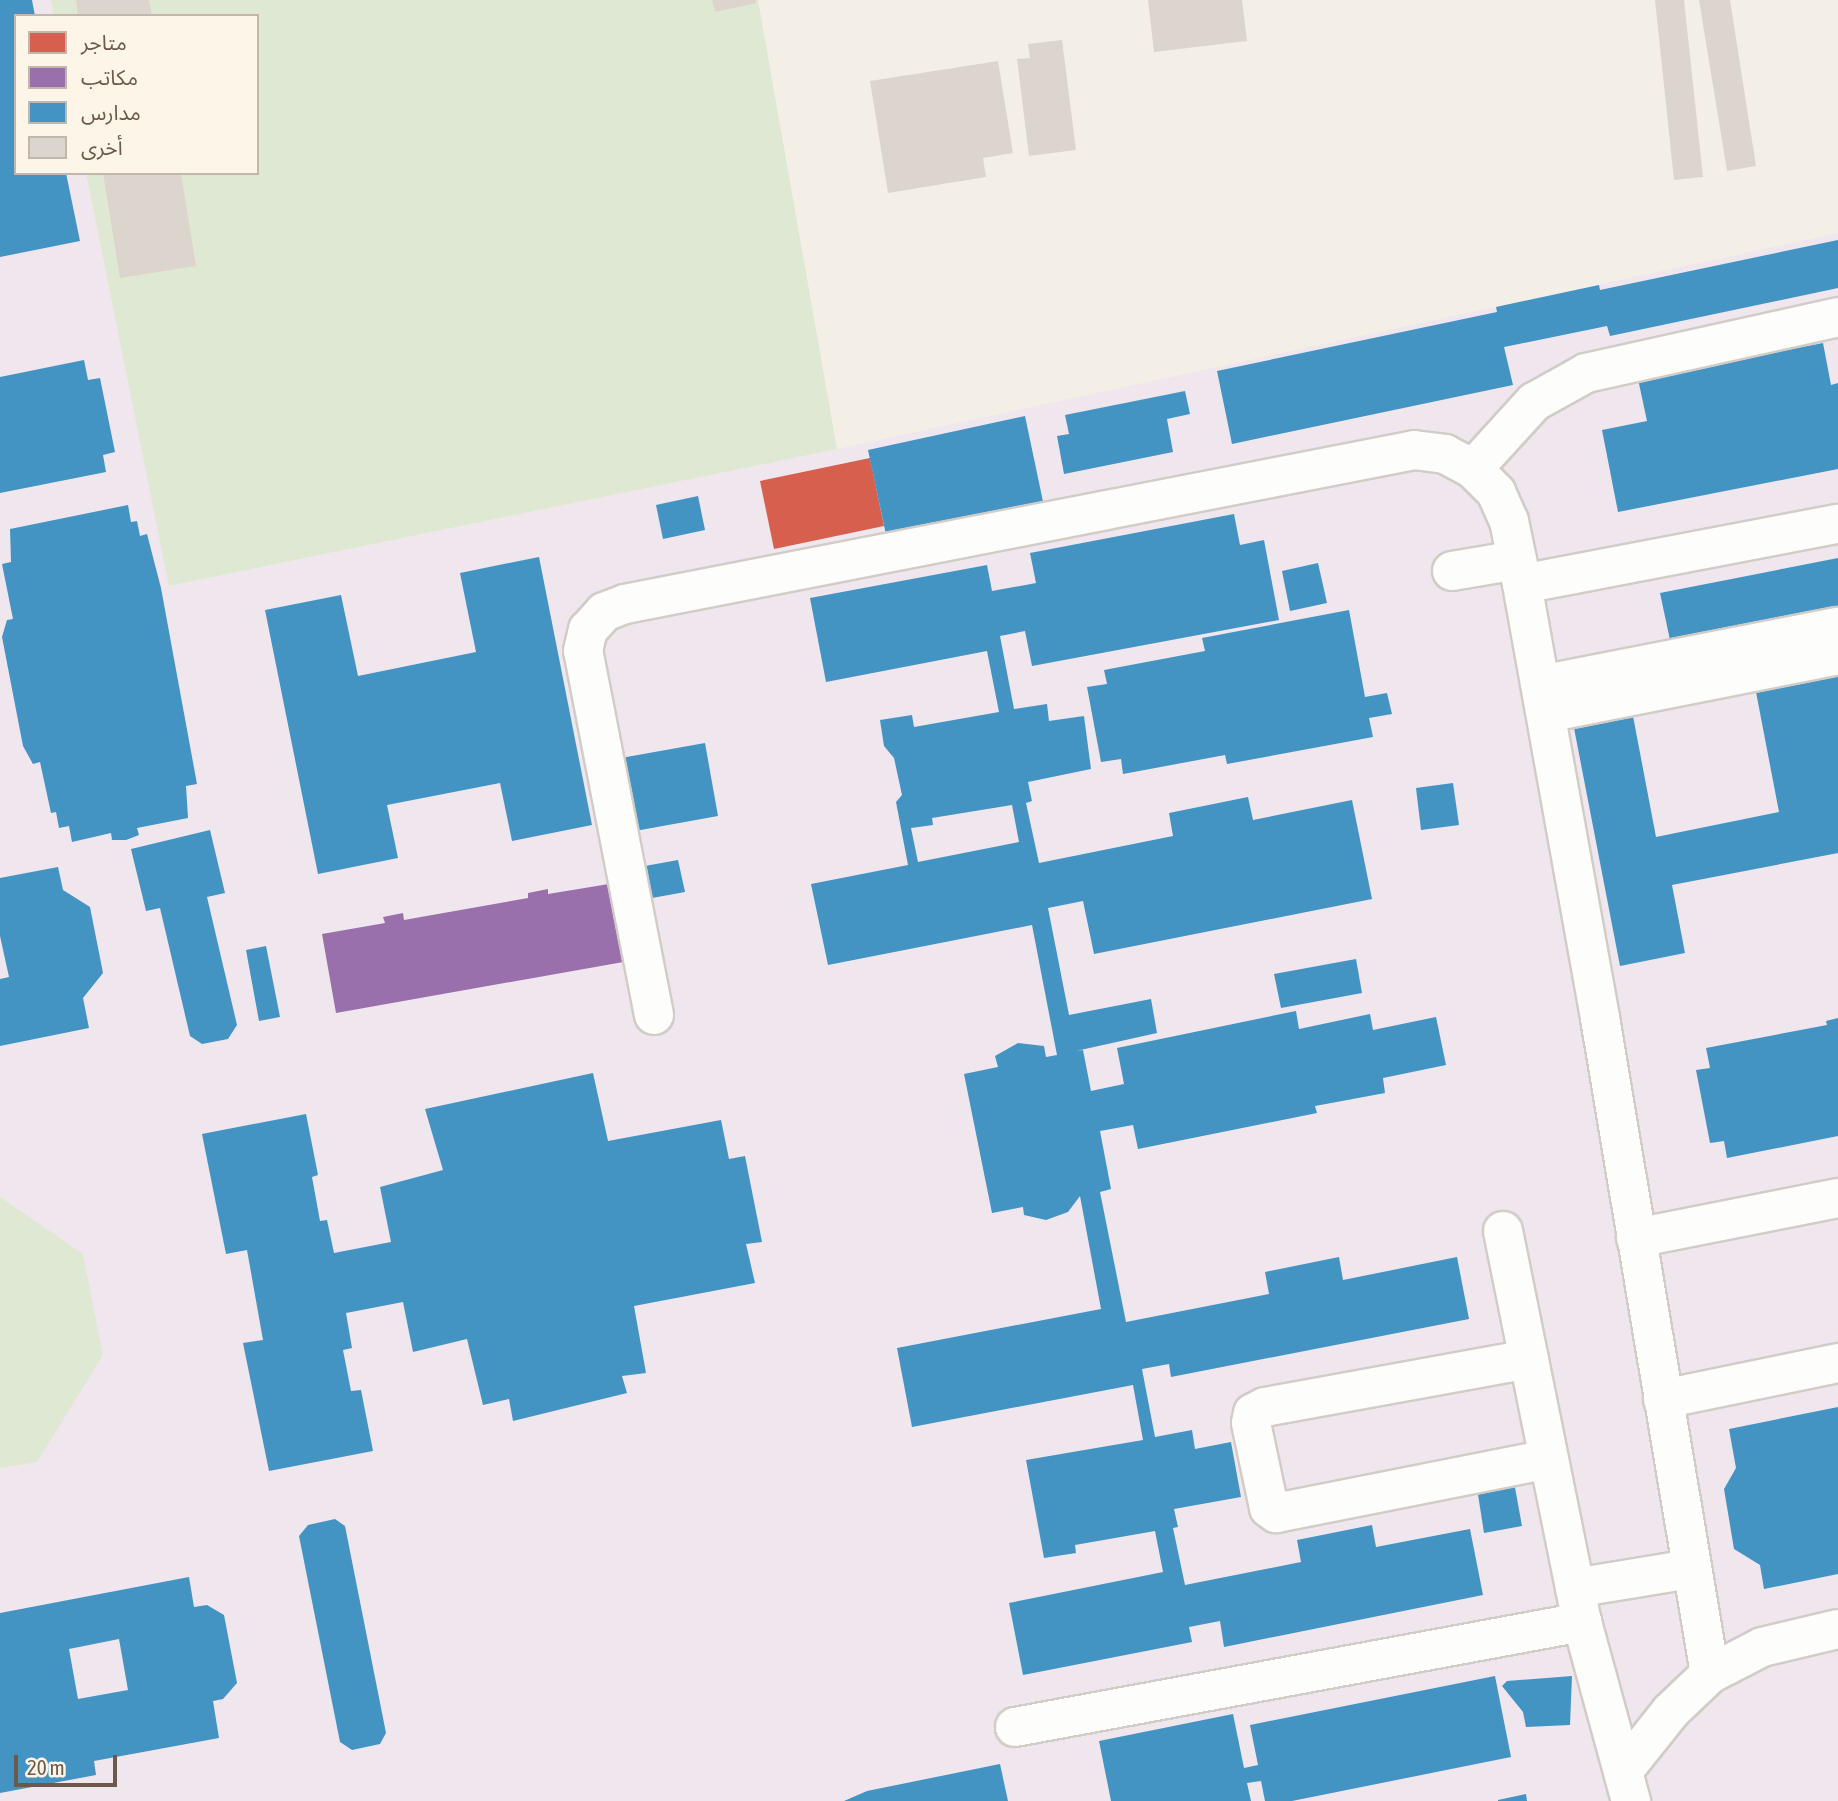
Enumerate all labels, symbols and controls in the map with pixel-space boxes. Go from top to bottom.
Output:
legend [14,14,259,175]
text: متاجر [81,30,127,54]
text: مكاتب [81,65,138,89]
text: مدارس [81,100,141,124]
text: أخرى [81,135,123,159]
scale bar [18,1742,121,1786]
text: 20 m [27,1755,65,1779]

